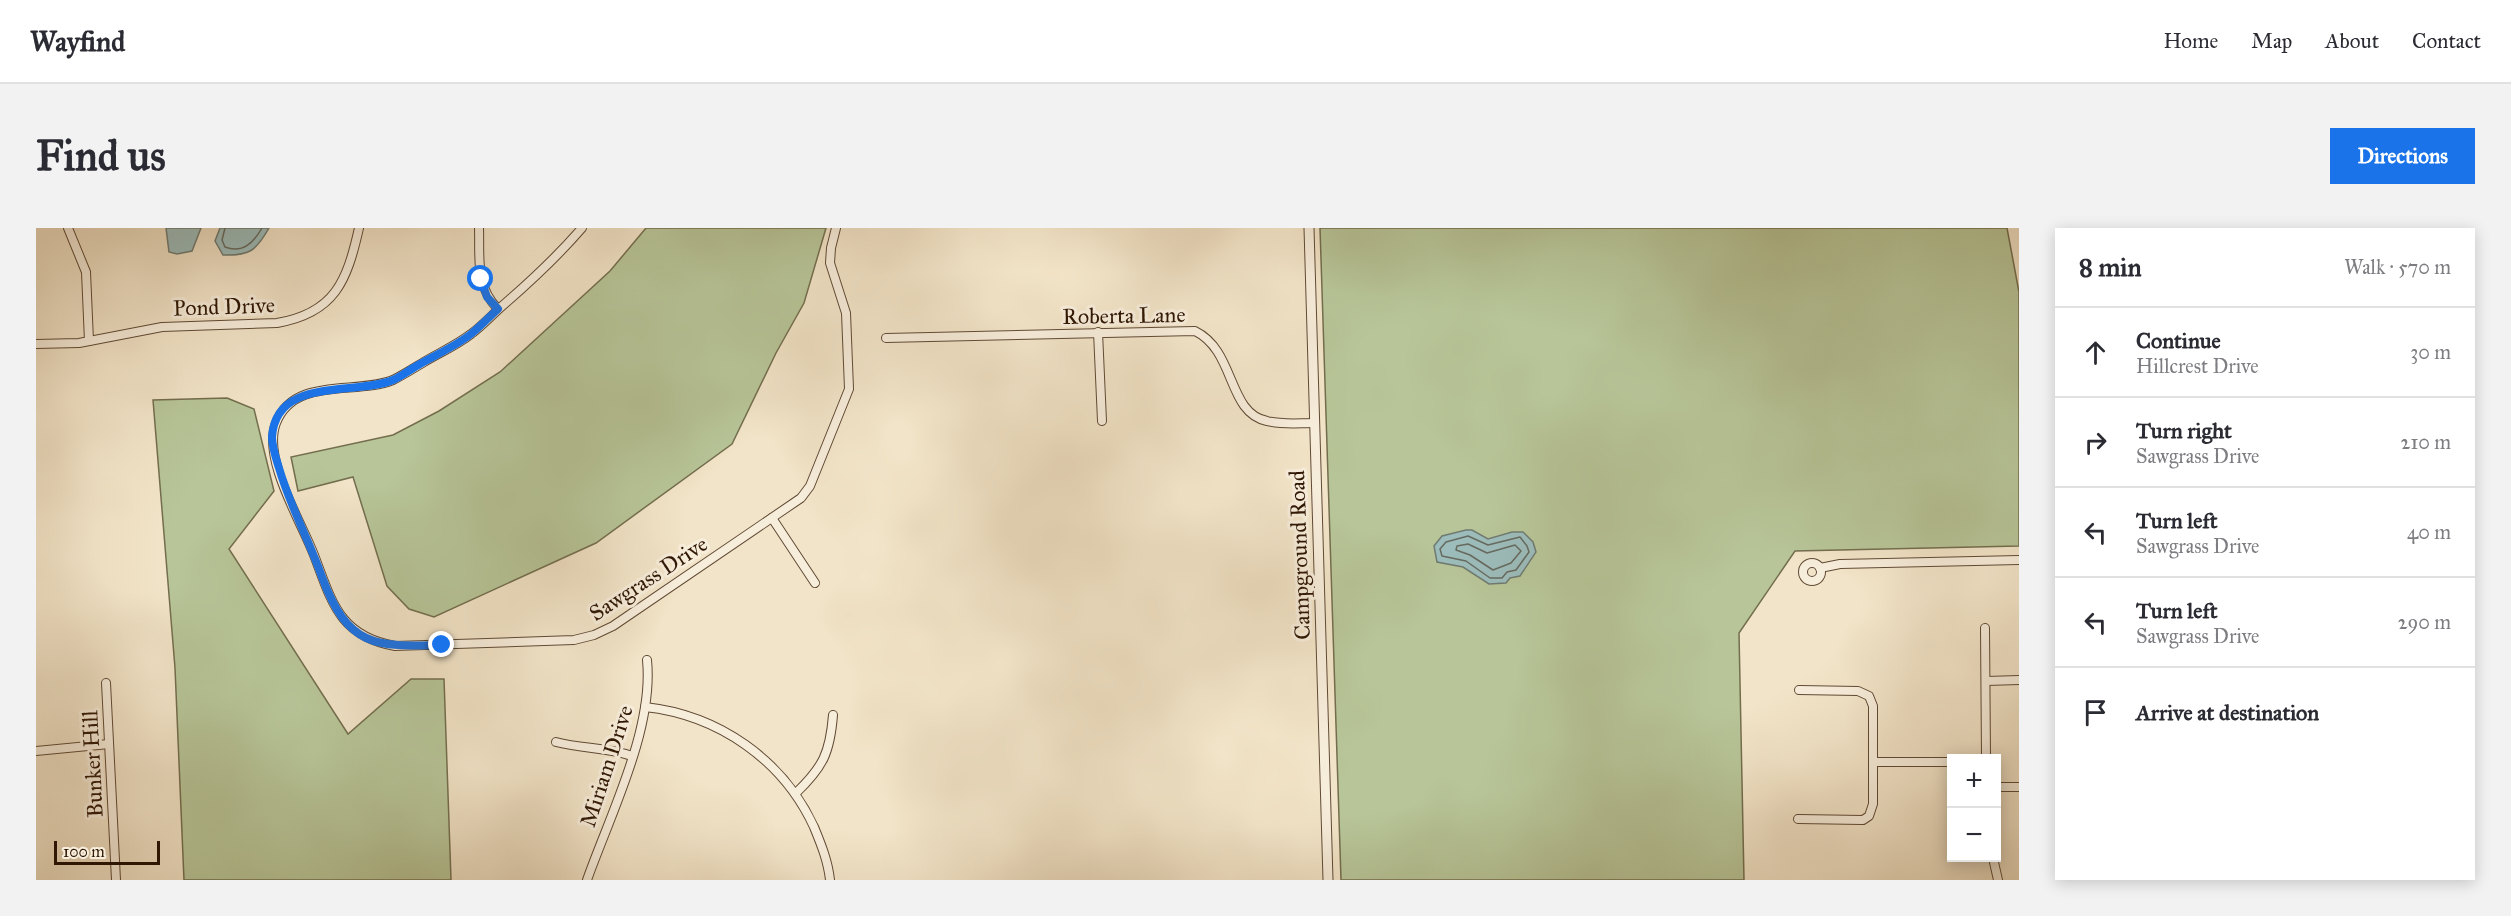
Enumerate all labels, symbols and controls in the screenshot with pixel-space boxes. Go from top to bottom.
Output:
text: Wayfind [30,24,125,59]
text: Home [2163,28,2218,54]
text: Map [2251,28,2292,54]
text: About [2325,28,2379,54]
text: Contact [2412,28,2481,54]
button: Directions [2330,128,2475,184]
text: Find us [36,130,166,182]
text: 8 min [2079,251,2142,283]
text: Walk · 570 m [2344,255,2451,279]
route start [467,265,493,291]
street label: Pond Drive [173,291,275,322]
street label: Roberta Lane [1062,301,1186,330]
text: Continue [2136,327,2221,354]
icon: ahead [2079,336,2112,369]
text: 30 m [2410,340,2451,364]
text: Hillcrest Drive [2136,354,2259,378]
text: Turn right [2136,417,2232,444]
icon: right [2079,426,2112,459]
text: 210 m [2401,430,2451,454]
text: Sawgrass Drive [2136,444,2259,468]
street label: Campground Road [1283,470,1316,640]
text: Turn left [2136,507,2218,534]
icon: left [2079,516,2112,549]
text: 40 m [2407,520,2451,544]
street label: Sawgrass Drive [584,530,713,627]
text: Sawgrass Drive [2136,534,2259,558]
text: Turn left [2136,597,2218,624]
icon: left [2079,606,2112,639]
text: 290 m [2398,610,2451,634]
text: Sawgrass Drive [2136,624,2259,648]
route end [428,631,454,657]
icon: arrive [2079,696,2112,729]
text: Arrive at destination [2136,699,2319,726]
street label: Miriam Drive [574,702,639,830]
street label: Bunker Hill [76,710,109,818]
map controls [1947,754,2001,862]
button: + [1947,754,2001,808]
button: − [1947,808,2001,862]
scale bar [54,838,160,866]
text: 100 m [63,842,105,861]

